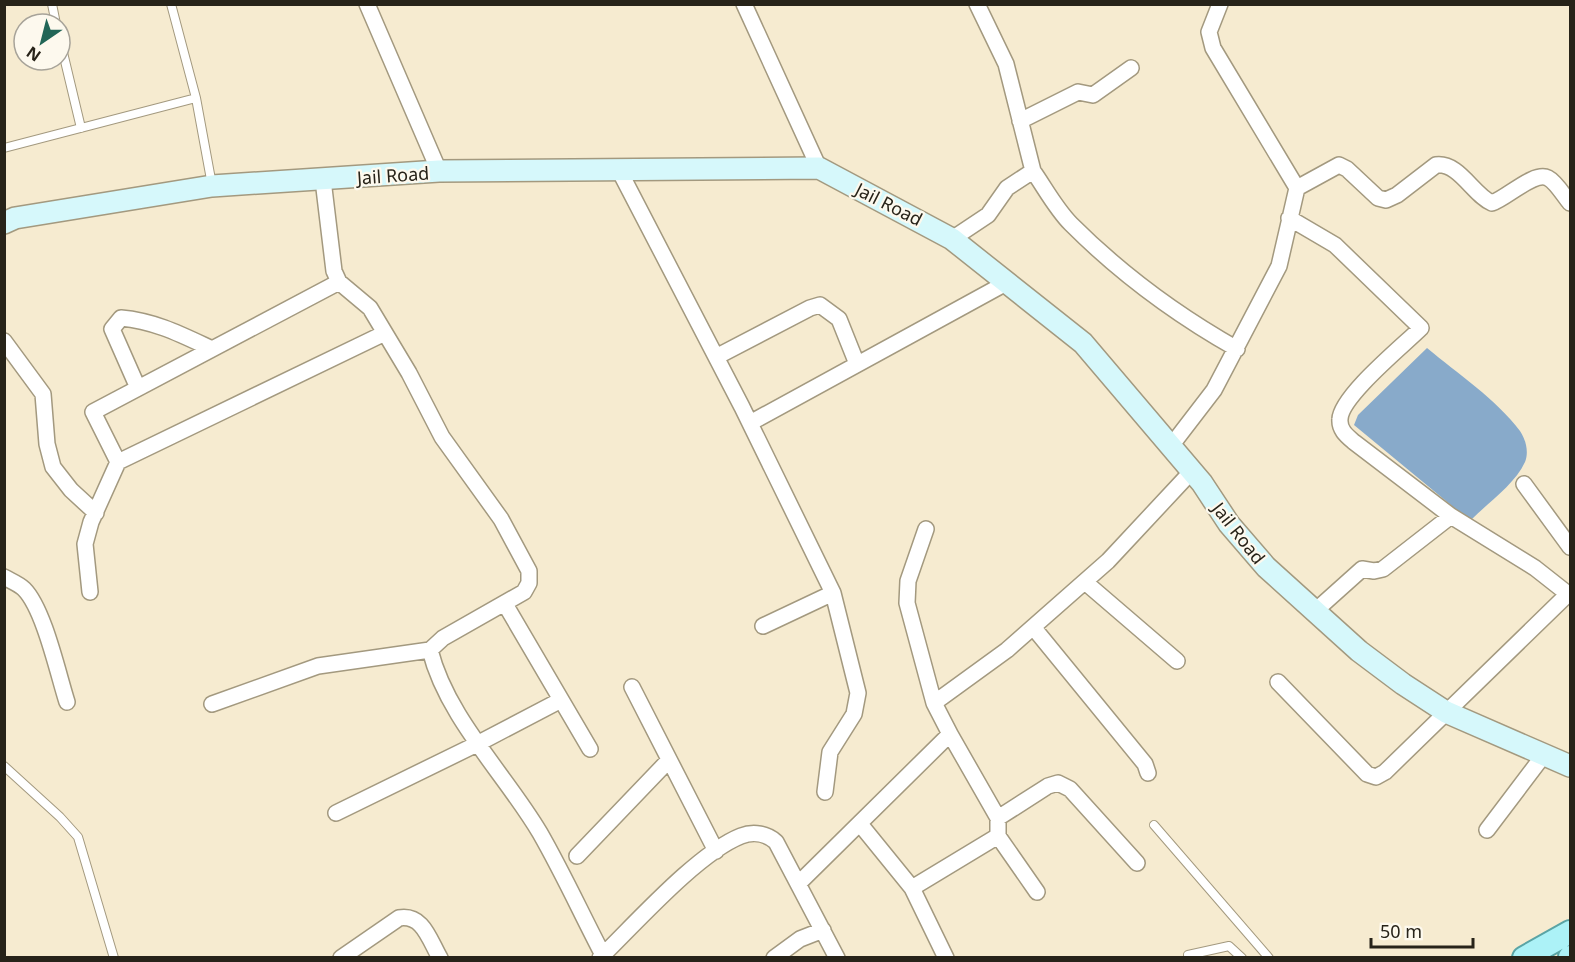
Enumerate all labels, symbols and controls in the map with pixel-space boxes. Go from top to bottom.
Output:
north arrow [12,12,72,72]
text: N [22,42,45,67]
street label: Jail Road [354,161,430,190]
street label: Jail Road [850,176,927,231]
street label: Jail Road [1206,496,1271,569]
scale bar [1371,911,1473,949]
text: 50 m [1380,919,1422,943]

